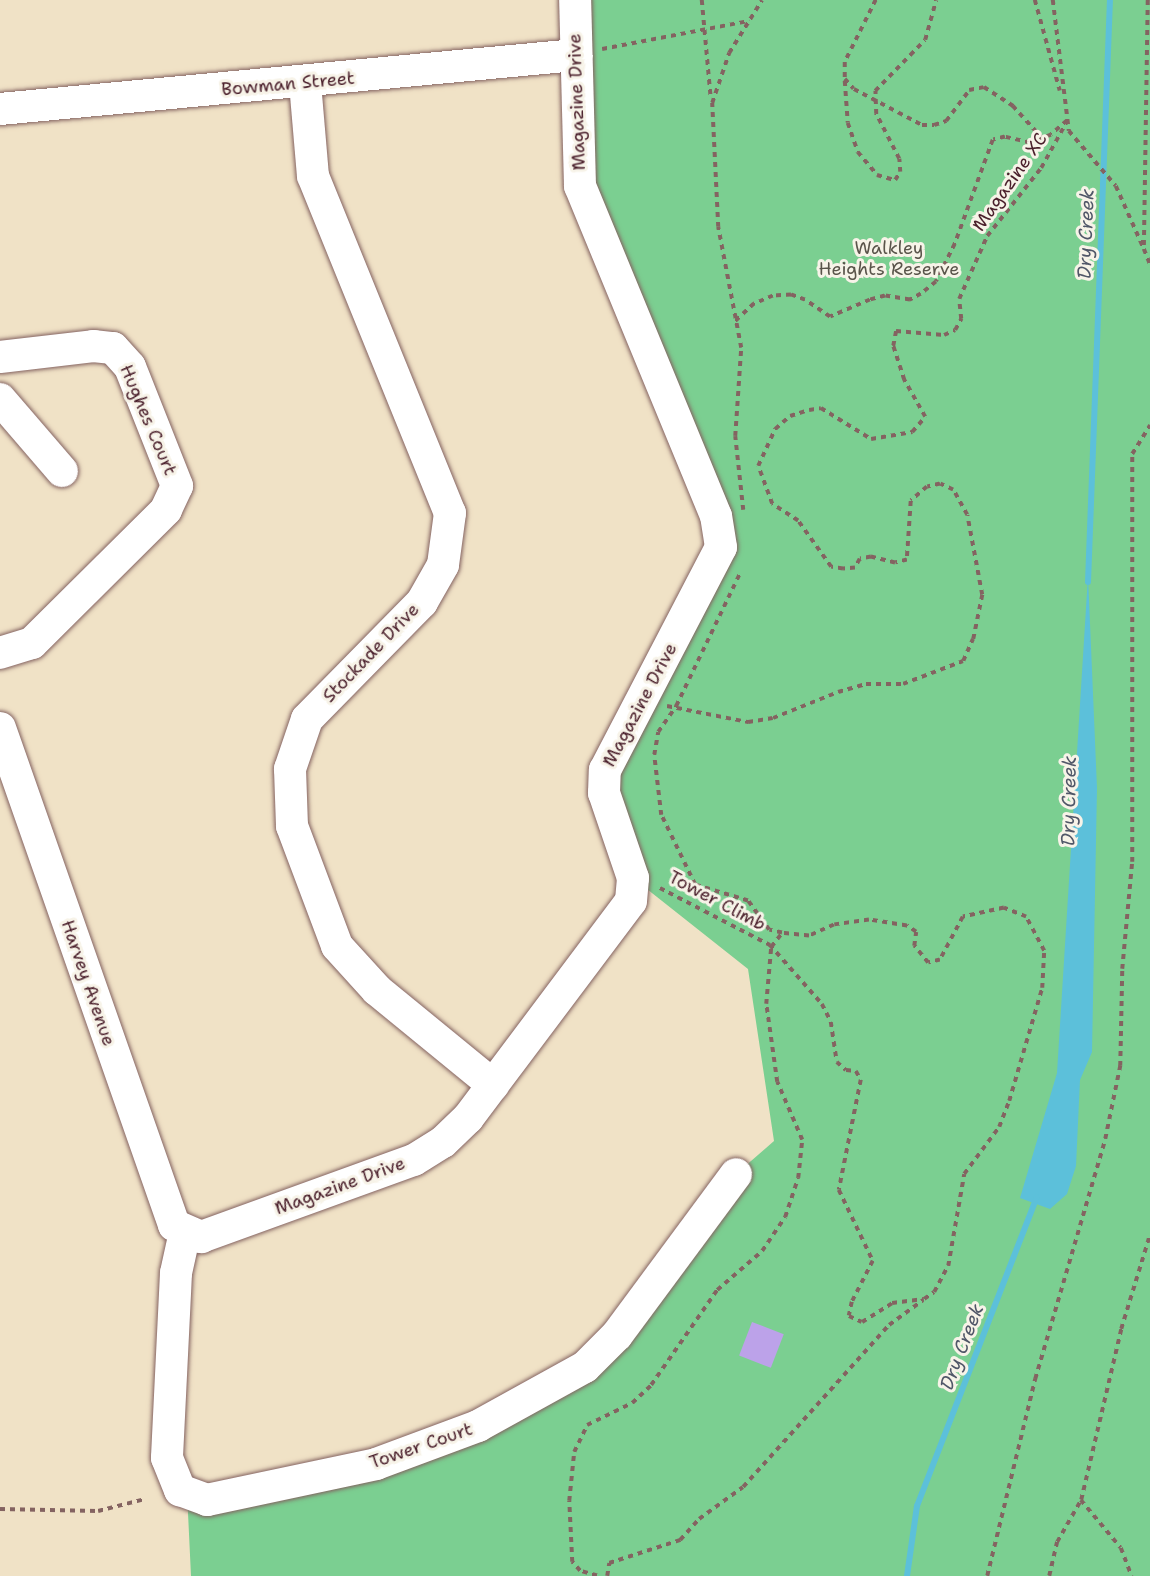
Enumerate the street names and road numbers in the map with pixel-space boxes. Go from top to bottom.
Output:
street label: Magazine Drive [564,33,590,171]
street label: Bowman Street [221,67,355,101]
street label: Magazine XC [968,129,1052,235]
street label: Hughes Court [115,361,181,479]
street label: Stockade Drive [318,599,424,707]
street label: Magazine Drive [598,639,682,771]
street label: Tower Climb [665,866,769,936]
street label: Harvey Avenue [56,917,120,1049]
street label: Magazine Drive [272,1152,408,1220]
street label: Tower Court [367,1418,475,1474]

